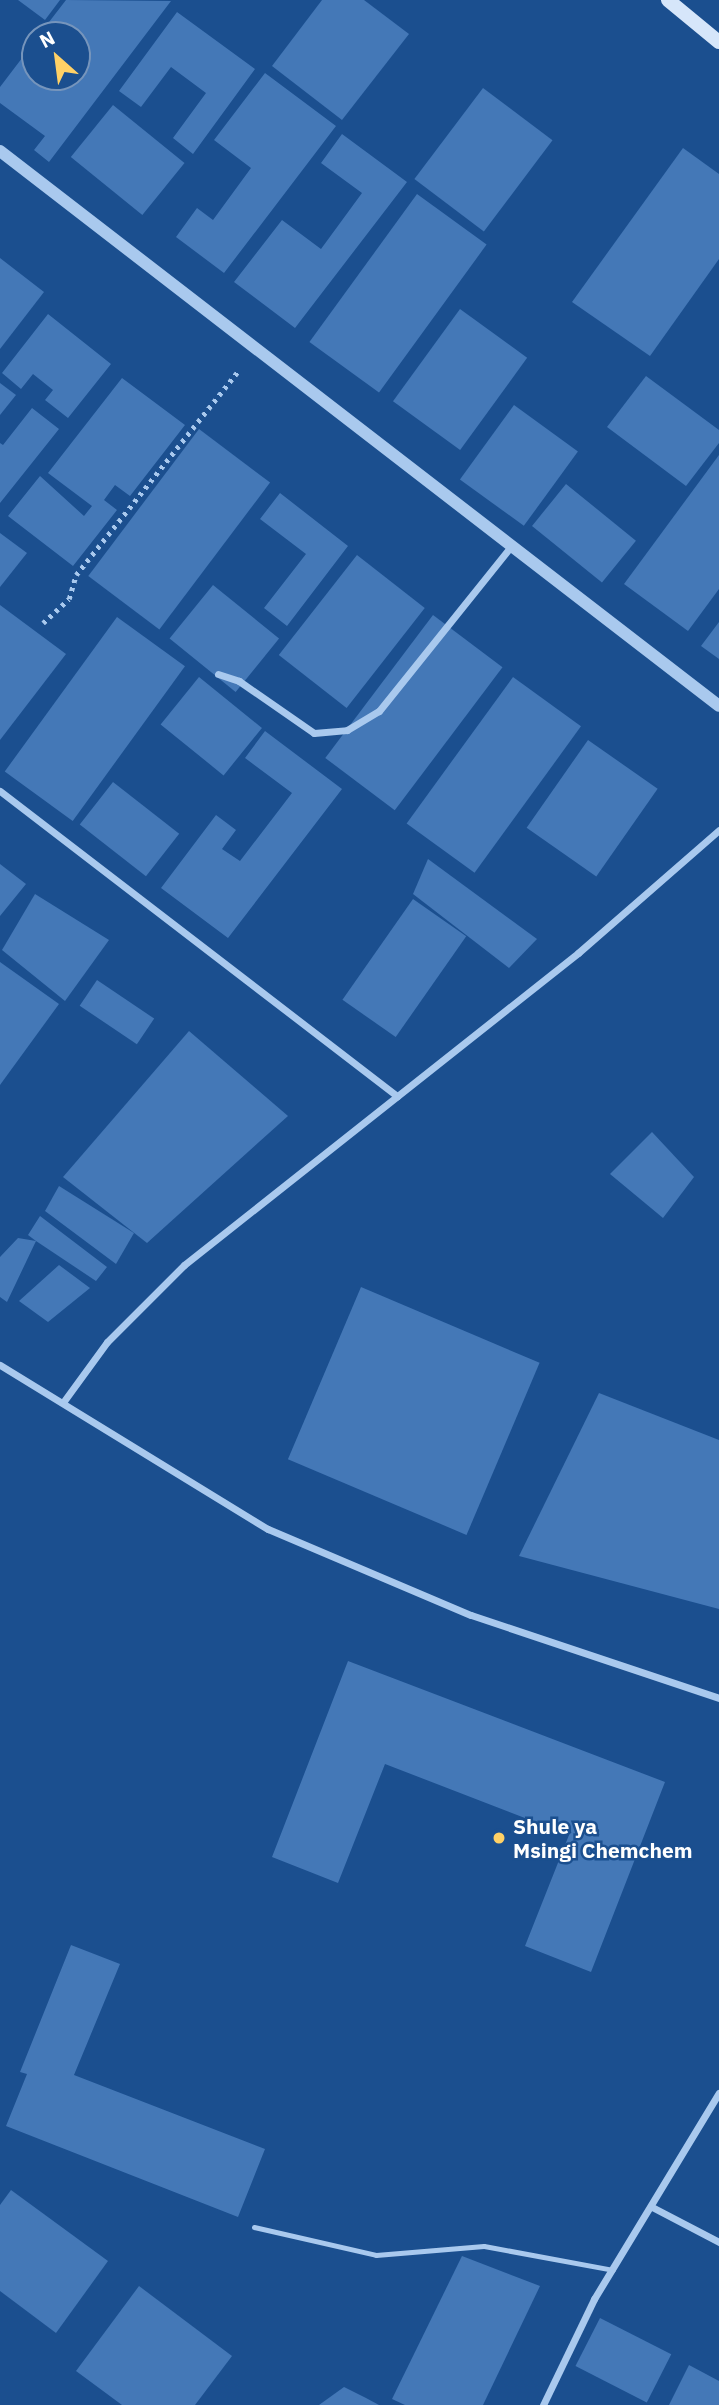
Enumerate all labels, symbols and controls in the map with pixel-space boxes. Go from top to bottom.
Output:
north arrow [21,21,91,91]
text: N [35,25,59,53]
place label: Shule ya Msingi Chemchem [513,1813,693,1863]
marker: Shule ya Msingi Chemchem [491,1830,507,1846]

